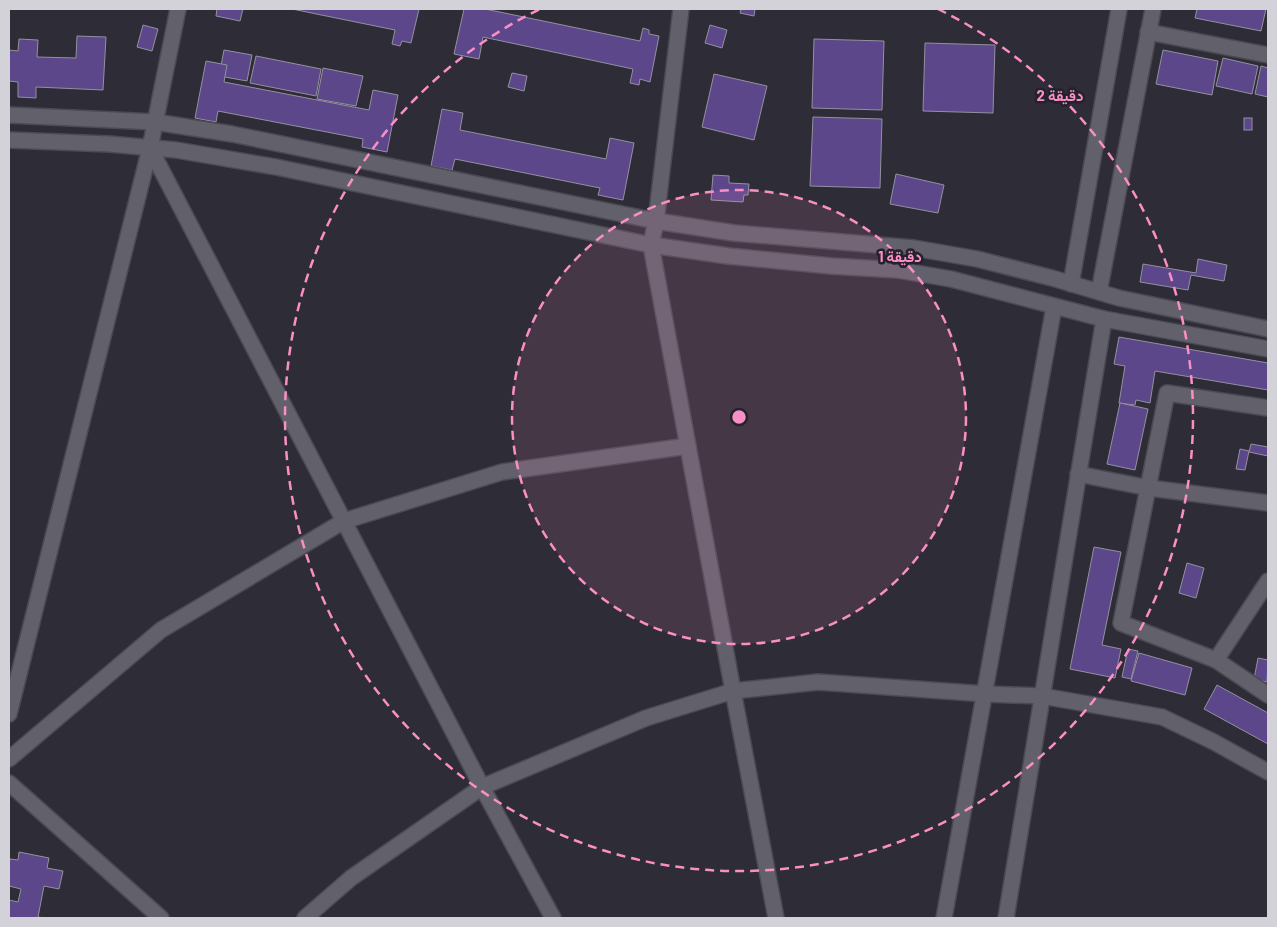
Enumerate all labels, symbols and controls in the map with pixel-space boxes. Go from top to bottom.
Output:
text: 2 دقيقة [1037,86,1083,105]
text: 1 دقيقة [878,247,922,266]
centre of rings [730,408,748,426]

